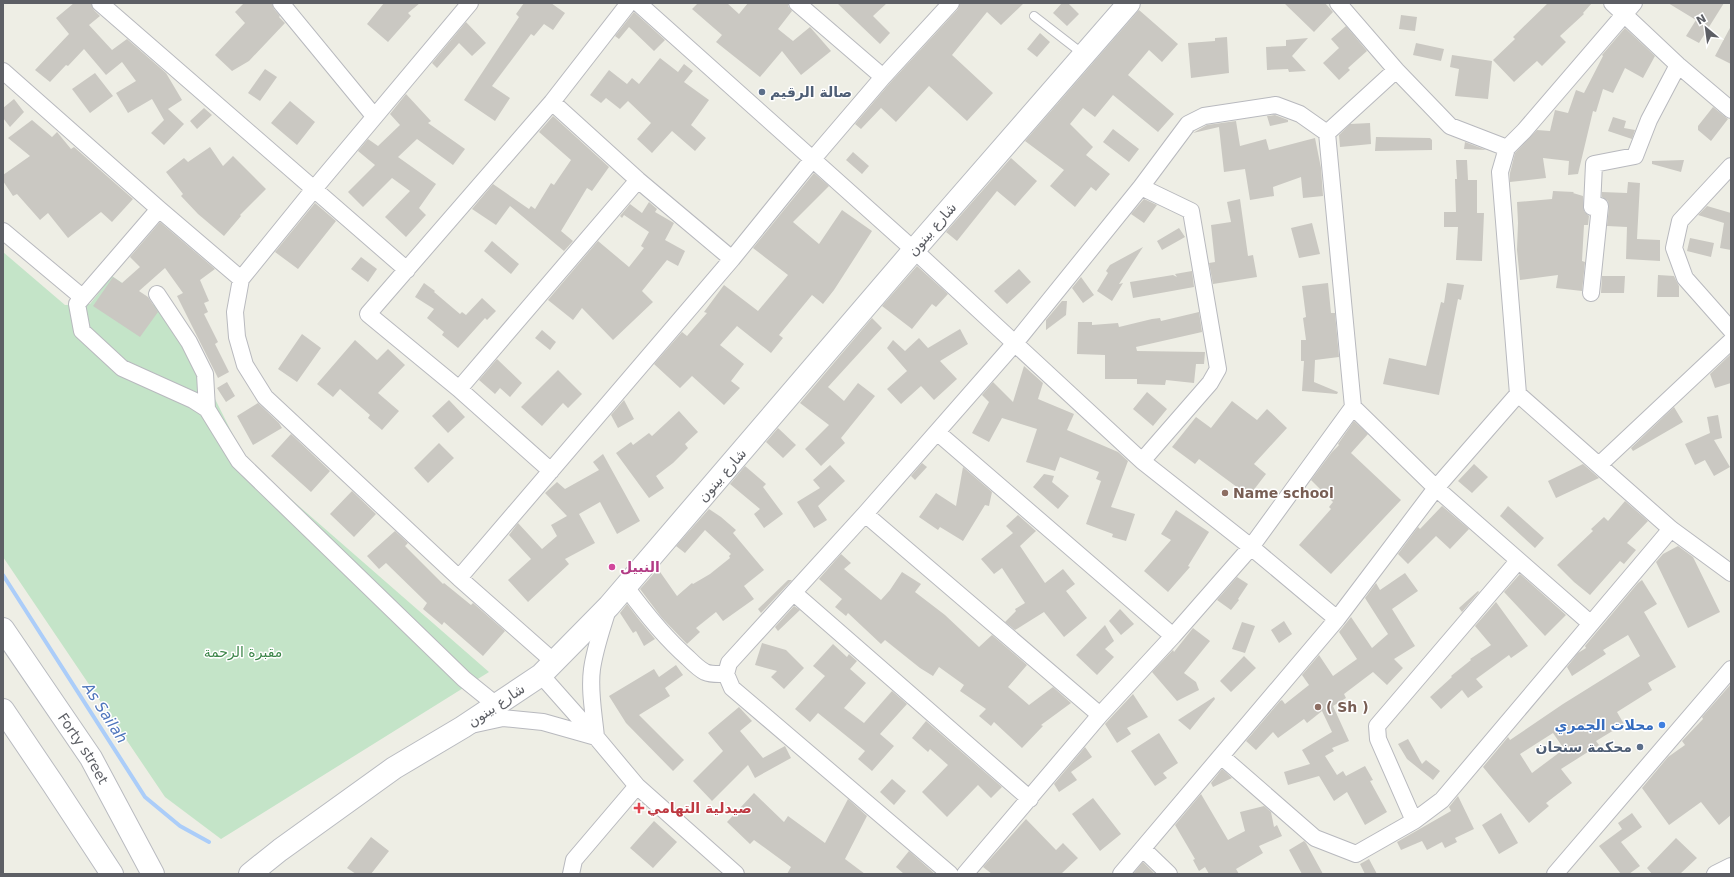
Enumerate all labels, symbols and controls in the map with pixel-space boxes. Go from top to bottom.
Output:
north arrow [1686,8,1726,48]
text: N [1694,12,1709,28]
place label: صالة الرقيم [770,84,852,101]
marker: صالة الرقيم [757,87,767,97]
street label: شارع بينون [905,199,960,260]
street label: شارع بينون [695,445,750,506]
place label: Name school [1233,485,1334,501]
marker: Name school [1220,488,1230,498]
place label: النبيل [620,559,660,575]
marker: النبيل [607,562,617,572]
park label: مقبرة الرحمة [204,644,282,661]
water label: As Sailah [78,678,131,747]
street label: شارع بينون [464,680,528,731]
place label: ( Sh ) [1326,699,1369,715]
marker: ( Sh ) [1313,702,1323,712]
street label: Forty street [55,710,112,787]
place label: محلات الجمري [1555,717,1654,735]
marker: محلات الجمري [1657,720,1667,730]
place label: محكمة سنحان [1536,739,1632,755]
marker: محكمة سنحان [1635,742,1645,752]
place label: صيدلية التهامي [647,800,752,817]
marker: صيدلية التهامي [634,803,644,813]

